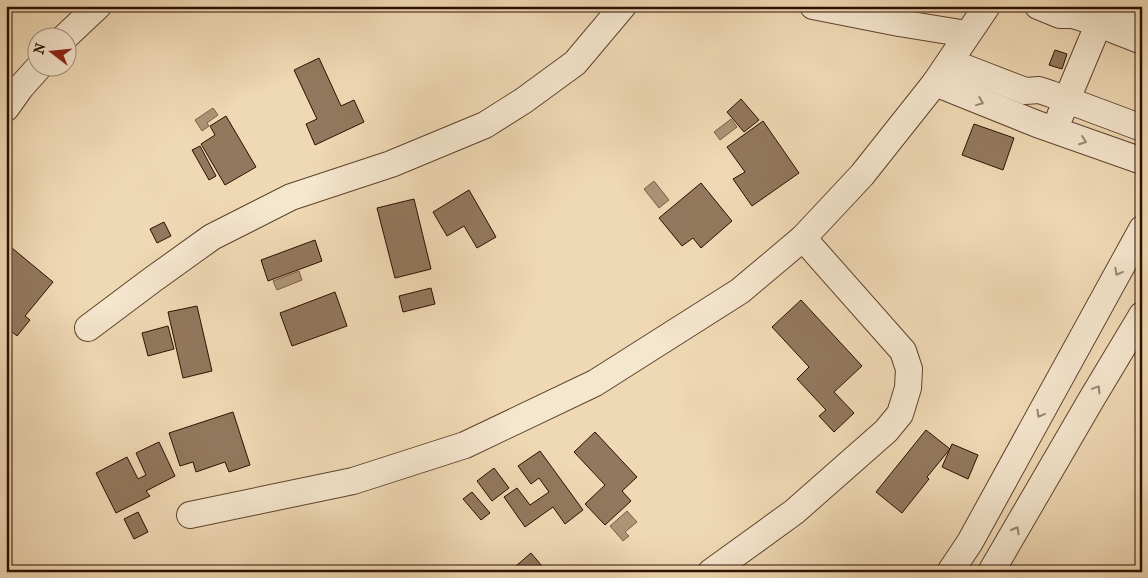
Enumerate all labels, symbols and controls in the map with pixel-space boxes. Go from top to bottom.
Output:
north arrow [28,28,78,78]
text: N [30,41,50,56]
one-way arrow [976,96,984,106]
one-way arrow [1078,135,1086,145]
one-way arrow [1114,266,1124,275]
one-way arrow [1091,385,1101,394]
one-way arrow [1036,409,1046,418]
one-way arrow [1009,526,1019,535]

